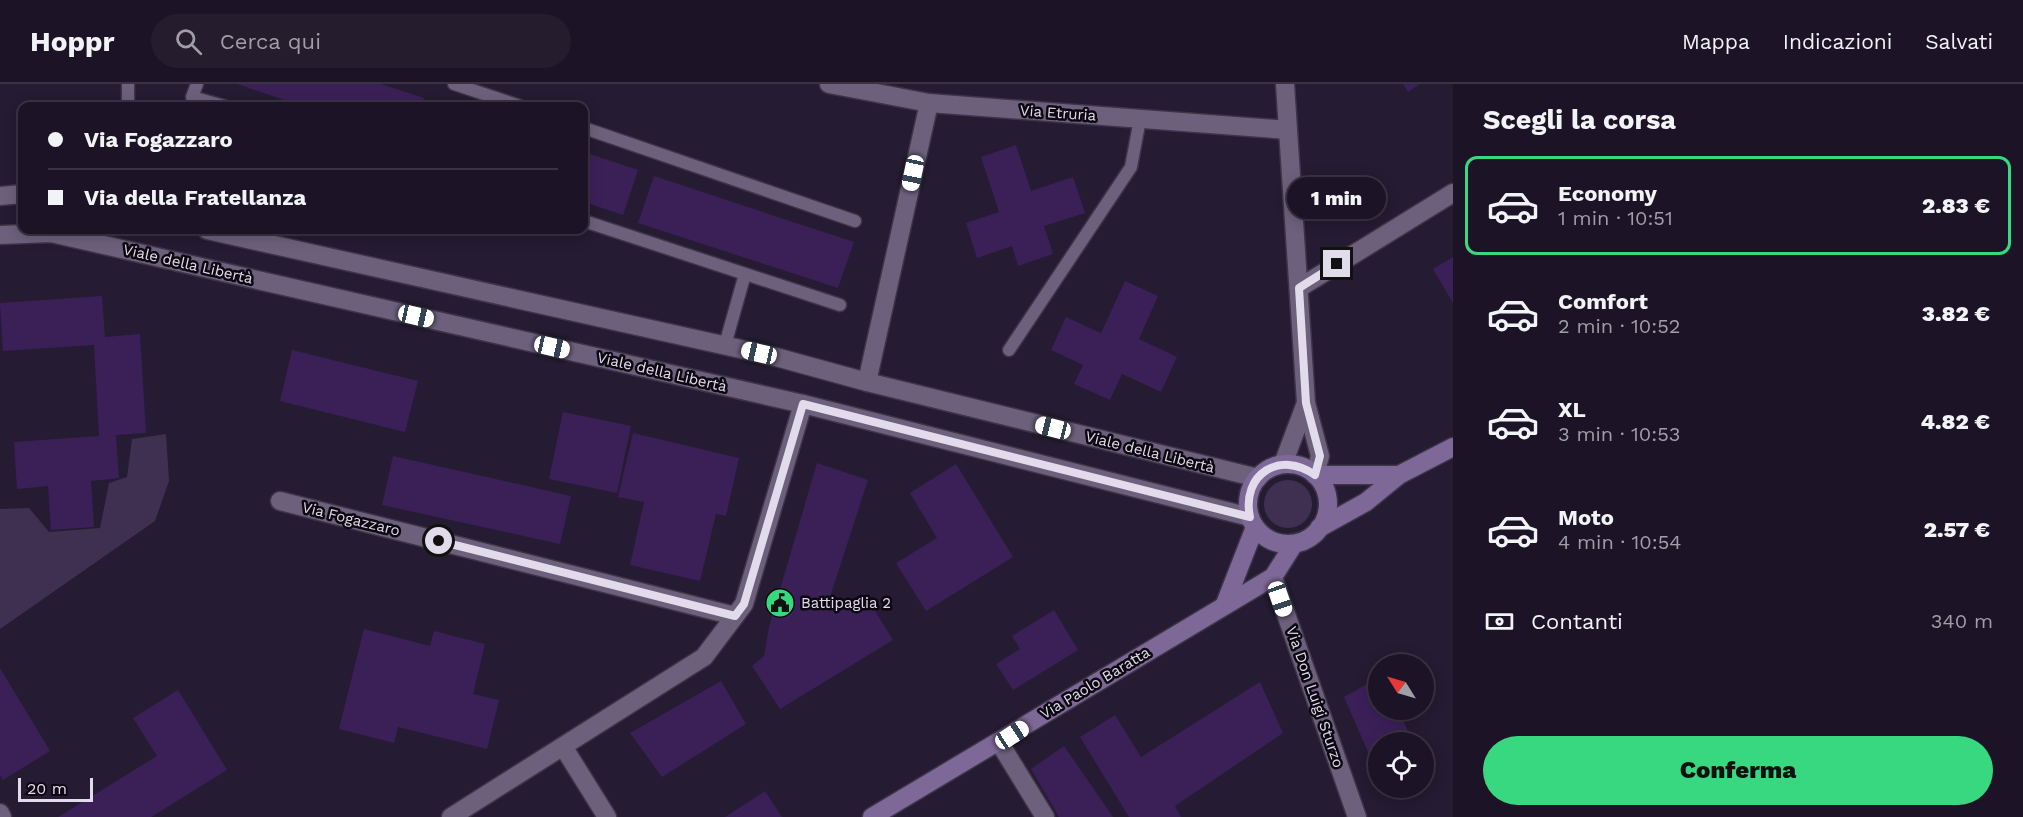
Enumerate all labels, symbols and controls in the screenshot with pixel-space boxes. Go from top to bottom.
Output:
search box [151,14,571,68]
text: Hoppr [30,25,115,58]
icon: search [172,25,205,58]
text: Cerca qui [220,29,321,54]
text: Mappa [1682,29,1750,54]
text: Indicazioni [1783,29,1892,54]
text: Salvati [1925,29,1993,54]
street label: Via Etruria [1019,101,1097,125]
text: Scegli la corsa [1483,104,1676,136]
text: Via Fogazzaro [84,127,233,152]
car [900,154,926,192]
callout: 1 min [1288,177,1386,219]
icon: car [1486,179,1540,233]
text: Economy [1558,181,1657,206]
text: Via della Fratellanza [84,185,306,210]
text: 1 min [1311,186,1362,210]
text: 2.83 € [1922,193,1990,218]
text: 1 min · 10:51 [1558,206,1673,230]
street label: Viale della Libertà [121,240,255,288]
route end [1323,250,1350,277]
icon: car [1486,287,1540,341]
text: Comfort [1558,289,1648,314]
text: 3.82 € [1922,301,1990,326]
car [396,303,436,329]
text: 2 min · 10:52 [1558,314,1680,338]
car [532,334,572,360]
car [739,340,779,366]
street label: Viale della Libertà [595,348,729,396]
icon: car [1486,395,1540,449]
text: XL [1558,397,1586,422]
text: 4.82 € [1921,409,1990,434]
car [1033,415,1073,441]
text: 3 min · 10:53 [1558,422,1680,446]
street label: Viale della Libertà [1084,427,1217,477]
street label: Via Fogazzaro [300,498,402,540]
icon: car [1486,503,1540,557]
text: Moto [1558,505,1614,530]
text: 2.57 € [1924,517,1990,542]
route start [425,527,452,554]
text: 4 min · 10:54 [1558,530,1682,554]
car [1266,579,1294,619]
public building icon: Battipaglia 2 [764,587,796,619]
place label: Battipaglia 2 [801,594,891,612]
icon: cash [1483,605,1516,638]
text: Contanti [1531,609,1623,634]
text: 340 m [1931,609,1993,633]
street label: Via Don Luigi Sturzo [1282,624,1348,770]
street label: Via Paolo Baratta [1037,643,1154,723]
north arrow [1368,654,1434,720]
map controls [1368,654,1434,798]
car [992,718,1032,752]
button: locate [1368,732,1434,798]
button: Conferma [1483,736,1993,805]
scale bar [18,775,93,802]
text: 20 m [27,779,67,798]

